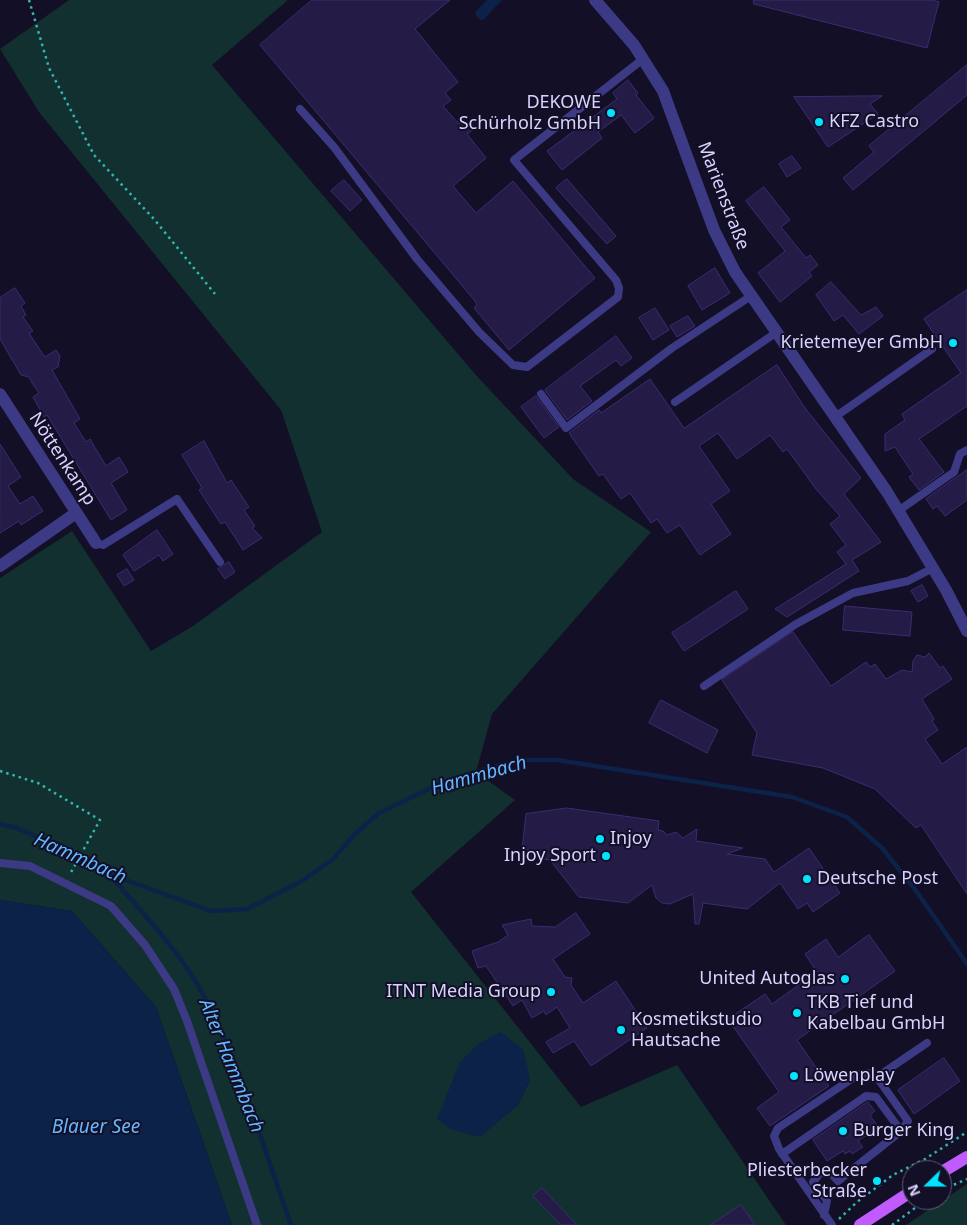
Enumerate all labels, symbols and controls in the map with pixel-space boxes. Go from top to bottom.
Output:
place label: DEKOWE Schürholz GmbH [459,92,601,134]
marker: DEKOWE Schürholz GmbH [605,107,617,119]
place label: KFZ Castro [829,111,919,133]
marker: KFZ Castro [813,116,825,128]
street label: Marienstraße [693,139,753,253]
place label: Krietemeyer GmbH [781,332,943,354]
marker: Krietemeyer GmbH [947,337,959,349]
street label: Nöttenkamp [24,408,100,510]
water label: Hammbach [429,751,529,801]
place label: Injoy [610,828,652,850]
water label: Hammbach [30,829,130,889]
marker: Injoy [594,833,606,845]
place label: Injoy Sport [504,845,596,867]
marker: Injoy Sport [600,850,612,862]
place label: Deutsche Post [817,868,938,890]
marker: Deutsche Post [801,873,813,885]
place label: United Autoglas [699,968,835,990]
marker: United Autoglas [839,973,851,985]
place label: ITNT Media Group [386,981,541,1003]
marker: ITNT Media Group [545,986,557,998]
place label: TKB Tief und Kabelbau GmbH [807,992,945,1034]
water label: Alter Hammbach [194,996,268,1136]
marker: TKB Tief und Kabelbau GmbH [791,1007,803,1019]
place label: Kosmetikstudio Hautsache [631,1009,762,1052]
marker: Kosmetikstudio Hautsache [615,1024,627,1036]
place label: Löwenplay [804,1065,894,1087]
marker: Löwenplay [788,1070,800,1082]
water label: Blauer See [52,1117,140,1139]
place label: Burger King [853,1120,954,1142]
marker: Burger King [837,1125,849,1137]
place label: Pliesterbecker Straße [747,1160,867,1202]
north arrow [902,1160,952,1210]
marker: Pliesterbecker Straße [871,1175,883,1187]
text: N [903,1182,925,1199]

